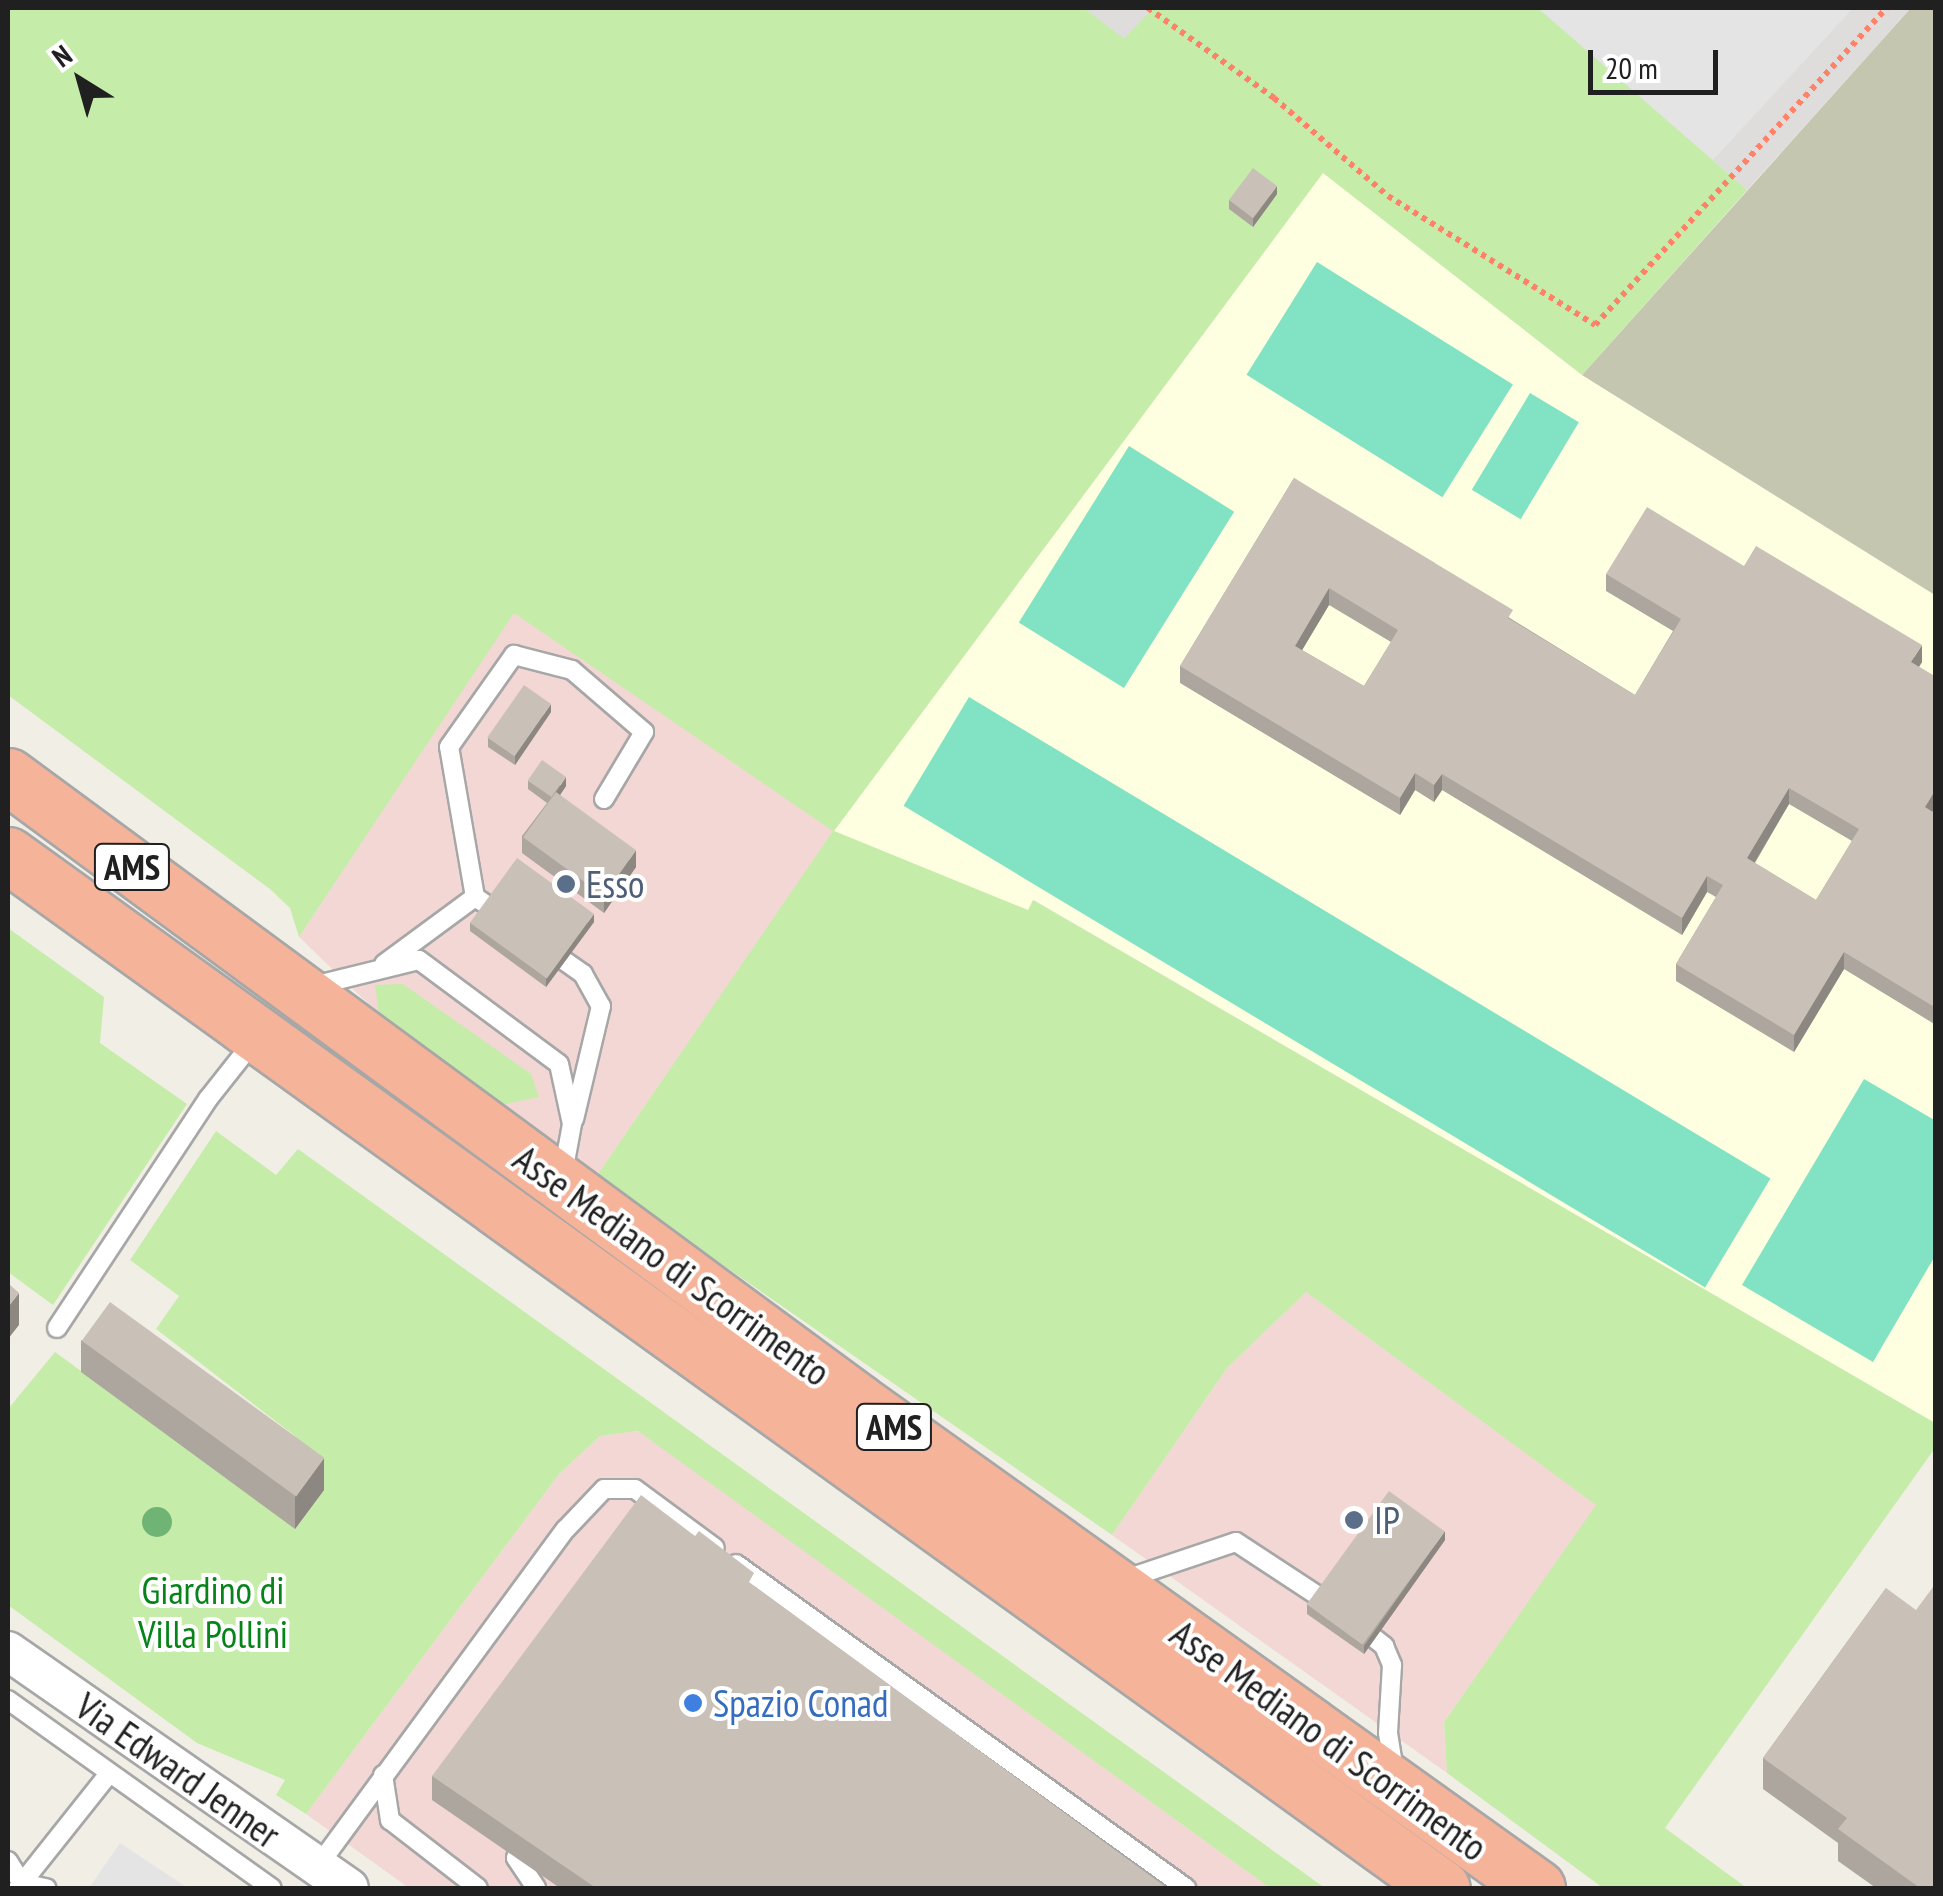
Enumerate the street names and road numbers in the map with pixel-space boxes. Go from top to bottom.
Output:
road number: AMS [92,837,172,897]
street label: Asse Mediano di Scorrimento [505,1135,839,1395]
road number: AMS [854,1397,934,1457]
street label: Asse Mediano di Scorrimento [1162,1610,1496,1870]
street label: Via Edward Jenner [67,1683,289,1857]

